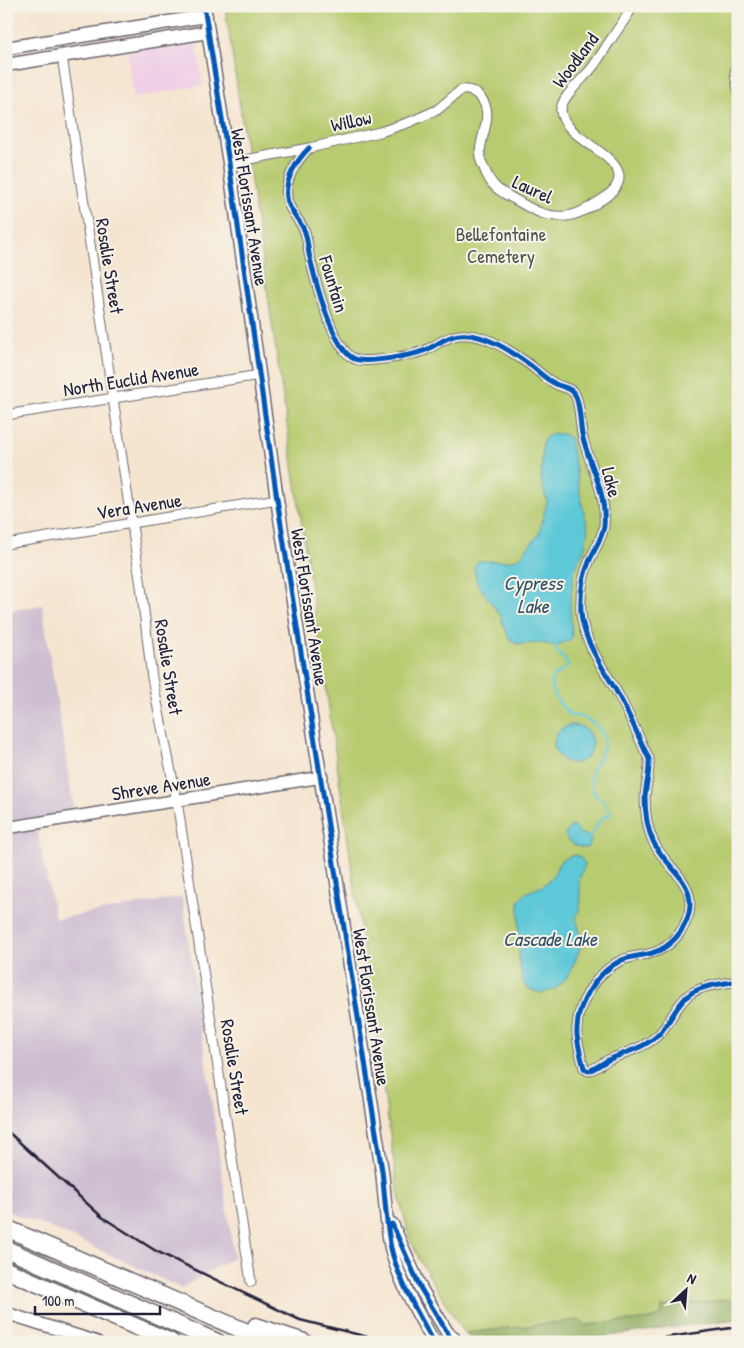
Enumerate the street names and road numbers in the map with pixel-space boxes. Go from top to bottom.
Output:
street label: Woodland [546,27,605,93]
street label: Willow [328,104,374,138]
street label: West Florissant Avenue [225,127,275,288]
street label: Laurel [508,168,558,210]
street label: Rosalie Street [90,216,130,316]
street label: Fountain [313,252,355,315]
street label: North Euclid Avenue [61,355,201,403]
street label: Lake [596,464,628,500]
street label: Vera Avenue [95,486,184,526]
street label: West Florissant Avenue [285,527,335,688]
street label: Rosalie Street [149,617,189,717]
street label: Shreve Avenue [110,765,213,807]
street label: West Florissant Avenue [347,927,397,1088]
street label: Rosalie Street [215,1017,255,1117]

